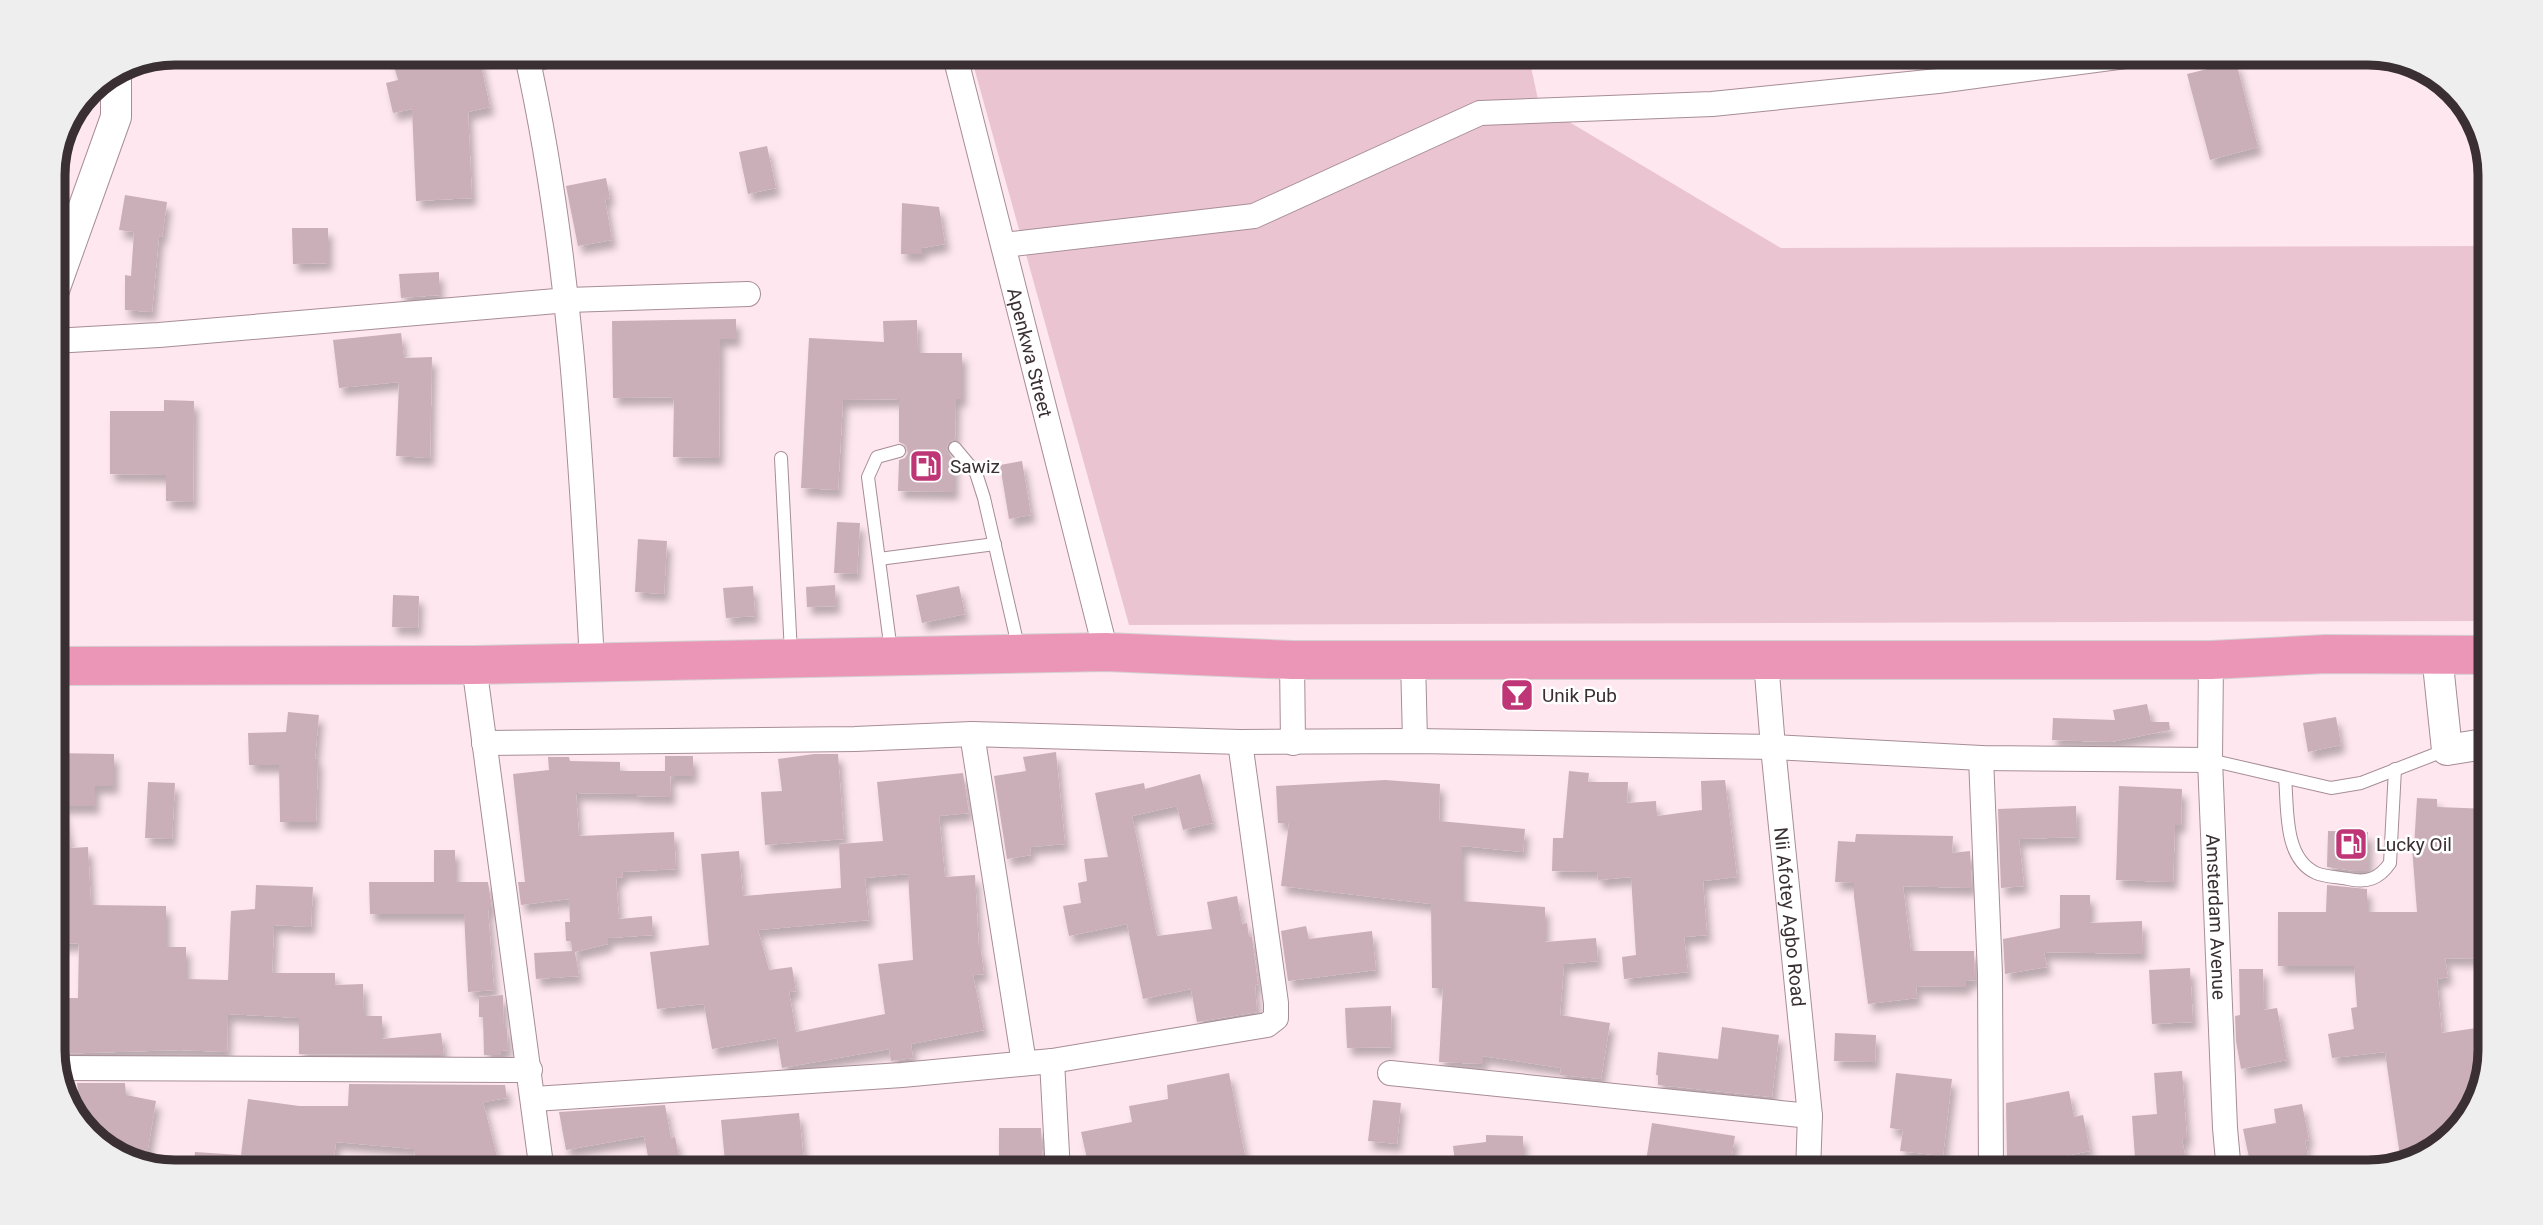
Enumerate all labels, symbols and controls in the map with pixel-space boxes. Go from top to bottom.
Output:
street label: Apenkwa Street [1003,285,1058,420]
fuel station icon: Sawiz [907,447,945,485]
place label: Sawiz [950,455,1000,478]
bar icon: Unik Pub [1498,676,1536,714]
place label: Unik Pub [1542,684,1617,707]
fuel station icon: Lucky Oil [2332,825,2370,863]
street label: Nii Afotey Agbo Road [1770,826,1810,1008]
street label: Amsterdam Avenue [2202,833,2231,1000]
place label: Lucky Oil [2376,833,2452,856]

